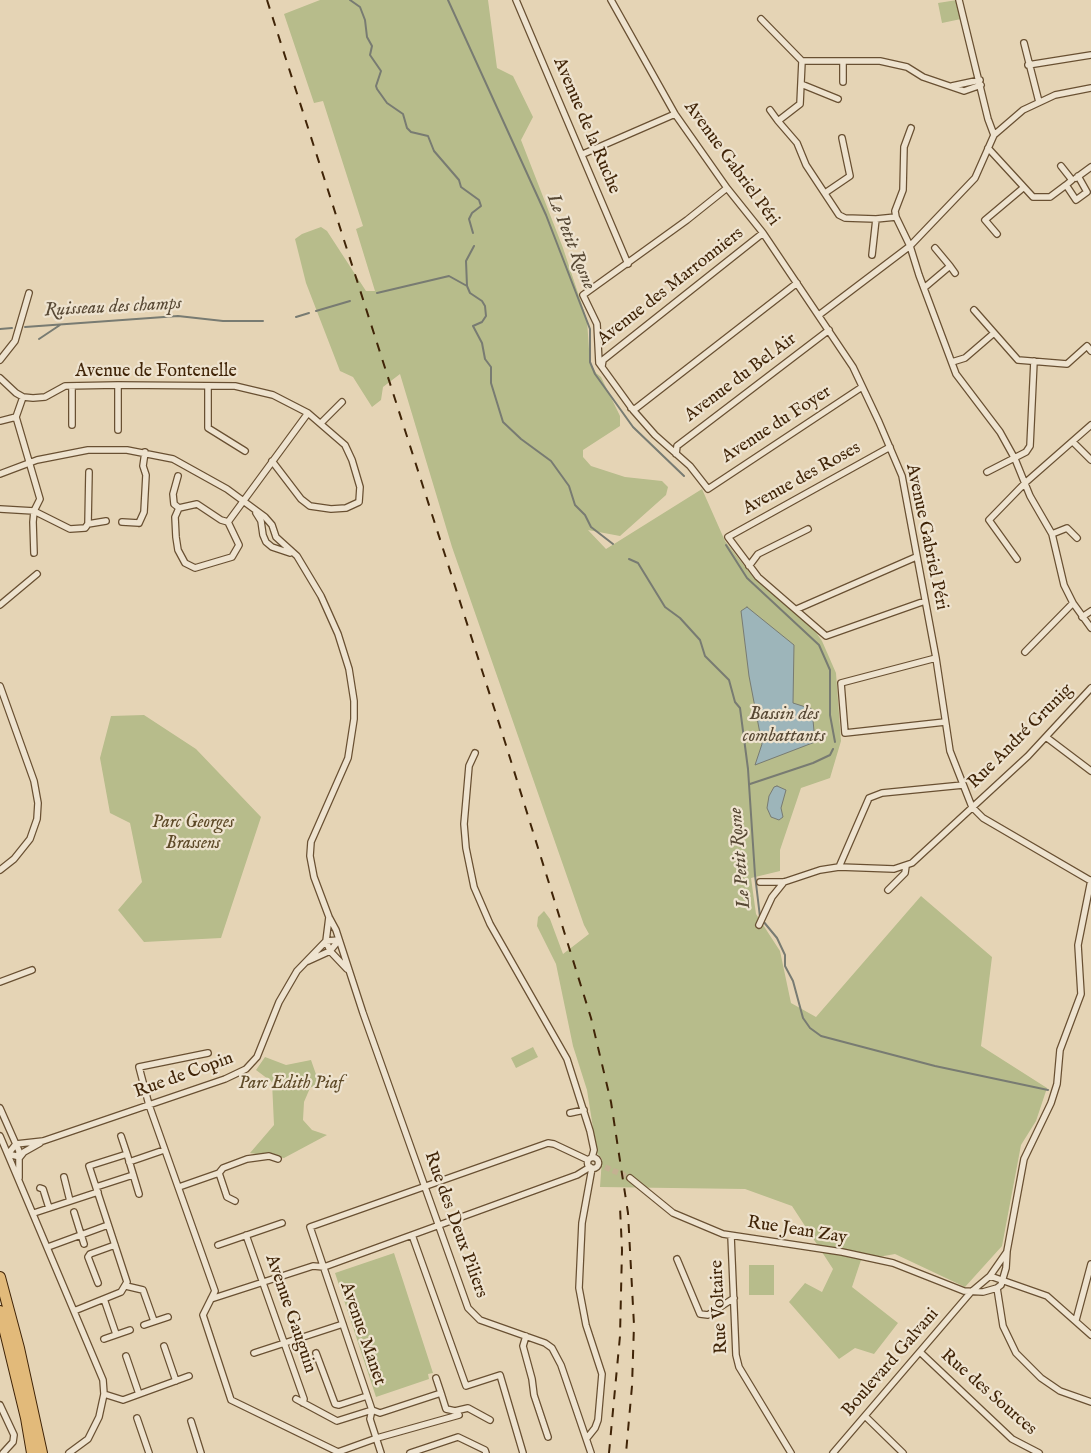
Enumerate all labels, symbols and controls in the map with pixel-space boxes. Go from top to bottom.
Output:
street label: Avenue de la Ruche [548,55,624,197]
street label: Avenue Gabriel Péri [679,97,783,231]
water label: Le Petit Rosne [540,191,600,293]
street label: Avenue des Marronniers [594,223,748,351]
water label: Ruisseau des champs [44,293,182,323]
street label: Avenue du Bel Air [681,329,801,427]
street label: Avenue de Fontenelle [75,361,237,383]
street label: Avenue du Foyer [718,382,836,468]
street label: Avenue des Roses [739,438,865,520]
street label: Avenue Gabriel Péri [900,462,952,612]
street label: Rue André Grunig [964,680,1078,794]
water label: Bassin des combattants [743,704,825,748]
water label: Le Petit Rosne [725,807,757,909]
park label: Parc Georges Brassens [152,812,234,854]
street label: Rue de Copin [132,1048,236,1104]
park label: Parc Edith Piaf [239,1073,343,1095]
street label: Rue des Deux Piliers [419,1149,491,1301]
street label: Rue Jean Zay [746,1212,848,1250]
street label: Avenue Gauguin [260,1252,320,1376]
street label: Rue Voltaire [707,1259,733,1355]
street label: Avenue Manet [334,1280,390,1388]
street label: Boulevard Galvani [838,1304,944,1422]
street label: Rue des Sources [935,1345,1041,1441]

